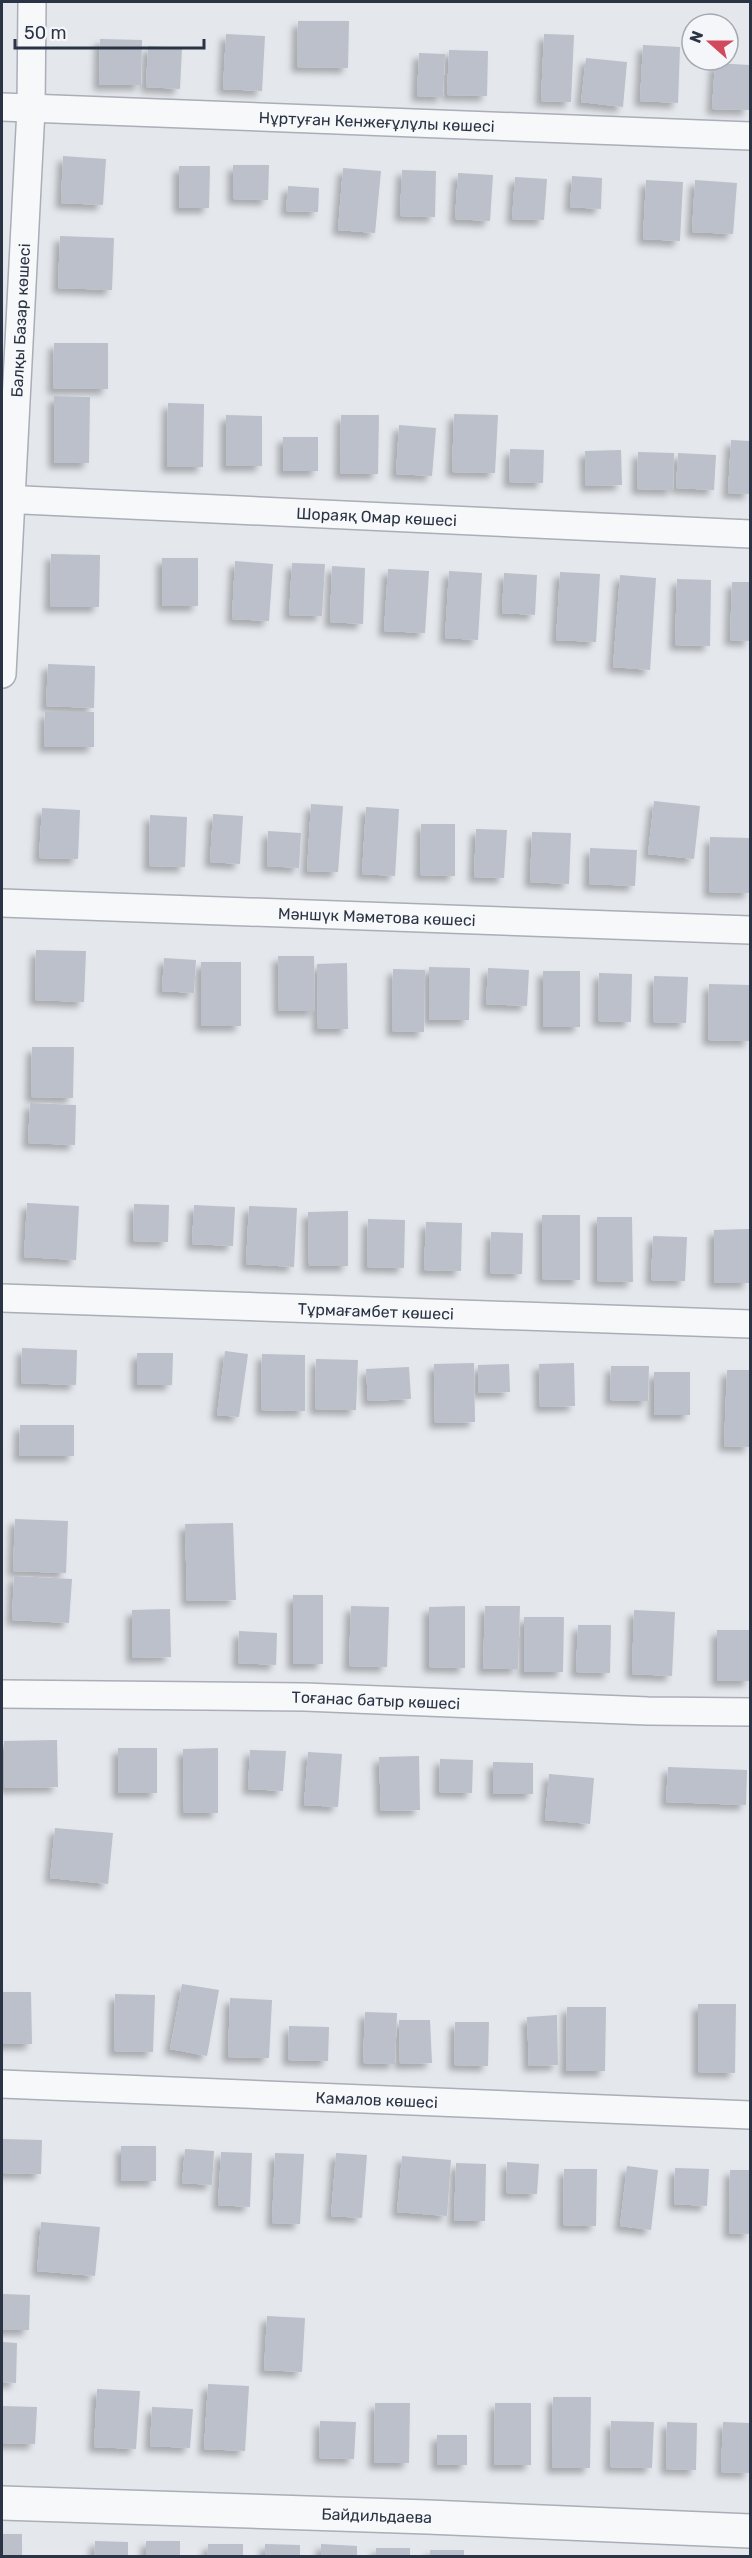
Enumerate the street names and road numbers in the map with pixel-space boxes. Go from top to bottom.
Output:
street label: Нұртуған Кенжеғұлұлы көшесі [258,107,495,136]
street label: Балқы Базар көшесі [7,243,34,398]
street label: Шораяқ Омар көшесі [296,503,457,530]
street label: Мәншүк Мәметова көшесі [278,903,476,930]
street label: Тұрмағамбет көшесі [297,1299,454,1323]
street label: Тоғанас батыр көшесі [292,1687,461,1713]
street label: Камалов көшесі [315,2088,438,2112]
street label: Байдильдаева [321,2504,432,2527]

